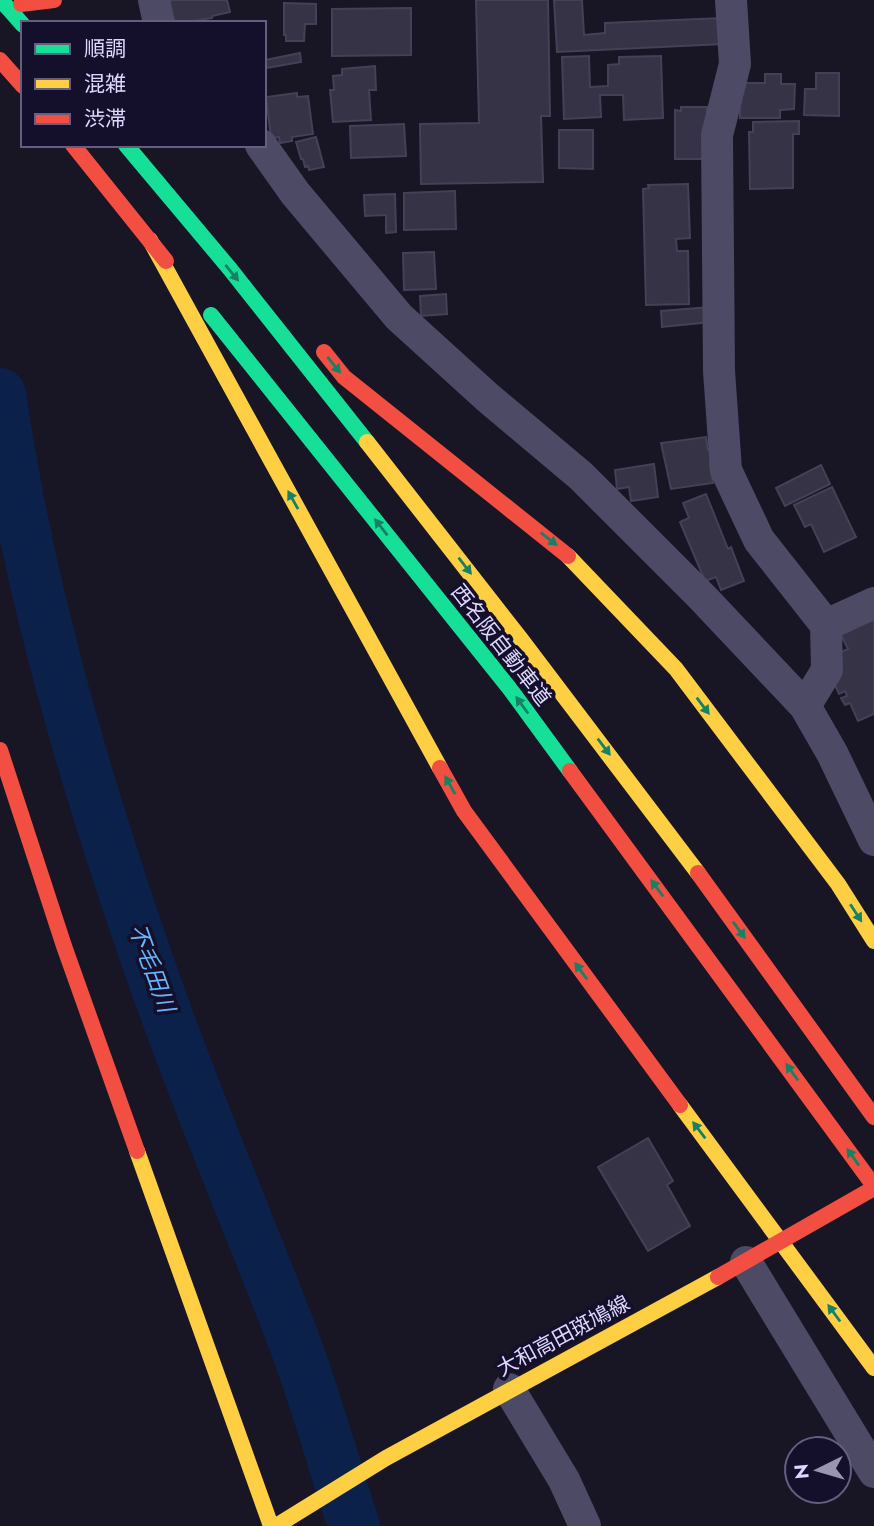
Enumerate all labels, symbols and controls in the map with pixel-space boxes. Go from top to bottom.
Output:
legend [21,21,266,147]
text: 順調 [84,34,126,64]
text: 混雑 [84,69,126,99]
text: 渋滞 [84,104,126,134]
one-way arrow [224,265,239,282]
one-way arrow [327,355,342,373]
one-way arrow [287,491,299,510]
one-way arrow [374,518,389,536]
one-way arrow [540,531,557,546]
one-way arrow [458,557,473,575]
street label: 西名阪自動車道 [444,578,558,712]
one-way arrow [515,696,529,714]
one-way arrow [696,696,711,714]
one-way arrow [597,738,611,756]
one-way arrow [444,776,456,795]
one-way arrow [650,879,664,898]
one-way arrow [849,903,862,923]
water label: 不毛田川 [120,919,185,1020]
one-way arrow [732,921,746,939]
one-way arrow [575,962,589,980]
one-way arrow [785,1063,799,1081]
one-way arrow [692,1120,706,1139]
one-way arrow [847,1147,860,1166]
street label: 大和高田斑鳩線 [491,1288,635,1384]
one-way arrow [827,1304,841,1322]
north arrow [783,1435,853,1505]
text: N [787,1463,816,1480]

